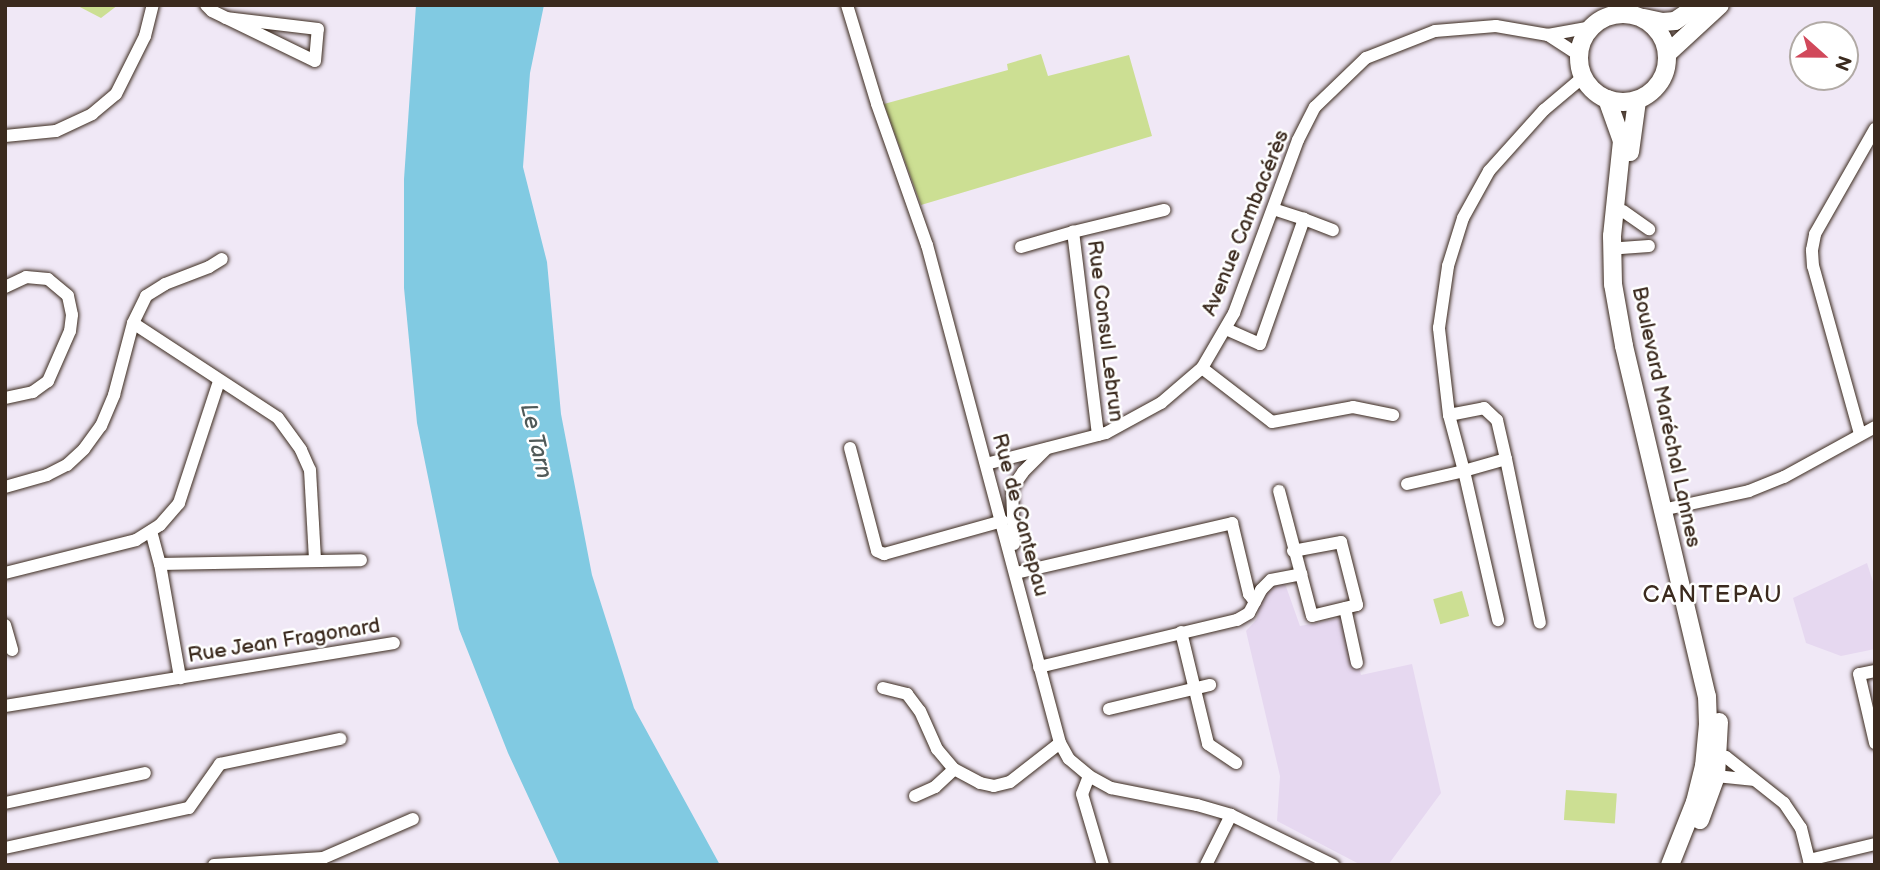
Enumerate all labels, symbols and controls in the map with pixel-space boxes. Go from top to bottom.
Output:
north arrow [1789,21,1859,91]
text: N [1829,52,1856,74]
street label: Avenue Cambacérès [1197,126,1295,320]
street label: Rue Consul Lebrun [1081,239,1129,423]
street label: Boulevard Maréchal Lannes [1626,284,1706,550]
water label: Le Tarn [514,401,558,481]
street label: Rue de Cantepau [986,431,1054,599]
district label: CANTEPAU [1643,581,1783,609]
street label: Rue Jean Fragonard [185,613,383,669]

